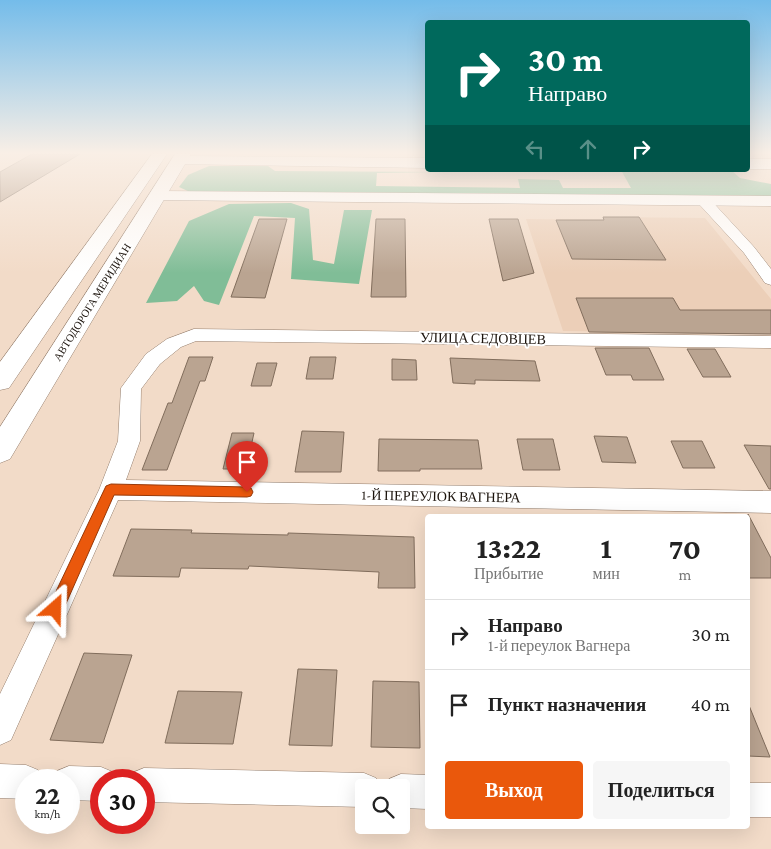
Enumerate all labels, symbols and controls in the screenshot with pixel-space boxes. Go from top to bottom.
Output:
icon: right [445,40,510,105]
text: 30 m [528,40,603,79]
text: Направо [528,81,607,106]
icon: left [521,135,549,163]
icon: ahead [574,135,602,163]
icon: right [627,135,655,163]
street label: АВТОДОРОГА МЕРИДИАН [51,241,133,363]
street label: УЛИЦА СЕДОВЦЕВ [420,329,546,347]
pin [226,441,268,492]
icon: arrive [233,448,261,476]
street label: 1-Й ПЕРЕУЛОК ВАГНЕРА [361,487,521,505]
text: 13:22 [477,531,541,564]
text: 1 [601,531,612,564]
text: 70 [669,532,701,565]
text: Прибытие [474,565,544,582]
text: мин [593,565,620,582]
text: m [678,566,691,583]
position arrow [28,582,80,634]
text: Направо [488,615,563,636]
icon: right [445,621,473,649]
text: 30 m [691,624,730,645]
text: 1-й переулок Вагнера [488,637,630,654]
icon: arrive [445,691,473,719]
text: Пункт назначения [488,694,646,715]
text: 40 m [691,694,730,715]
button: Выход [445,761,583,819]
button: Поделиться [593,761,730,819]
speed limit sign: 30 [90,769,155,834]
map controls [355,779,410,834]
button: search [355,779,410,834]
text: 22 [35,782,60,809]
text: km/h [35,807,60,821]

